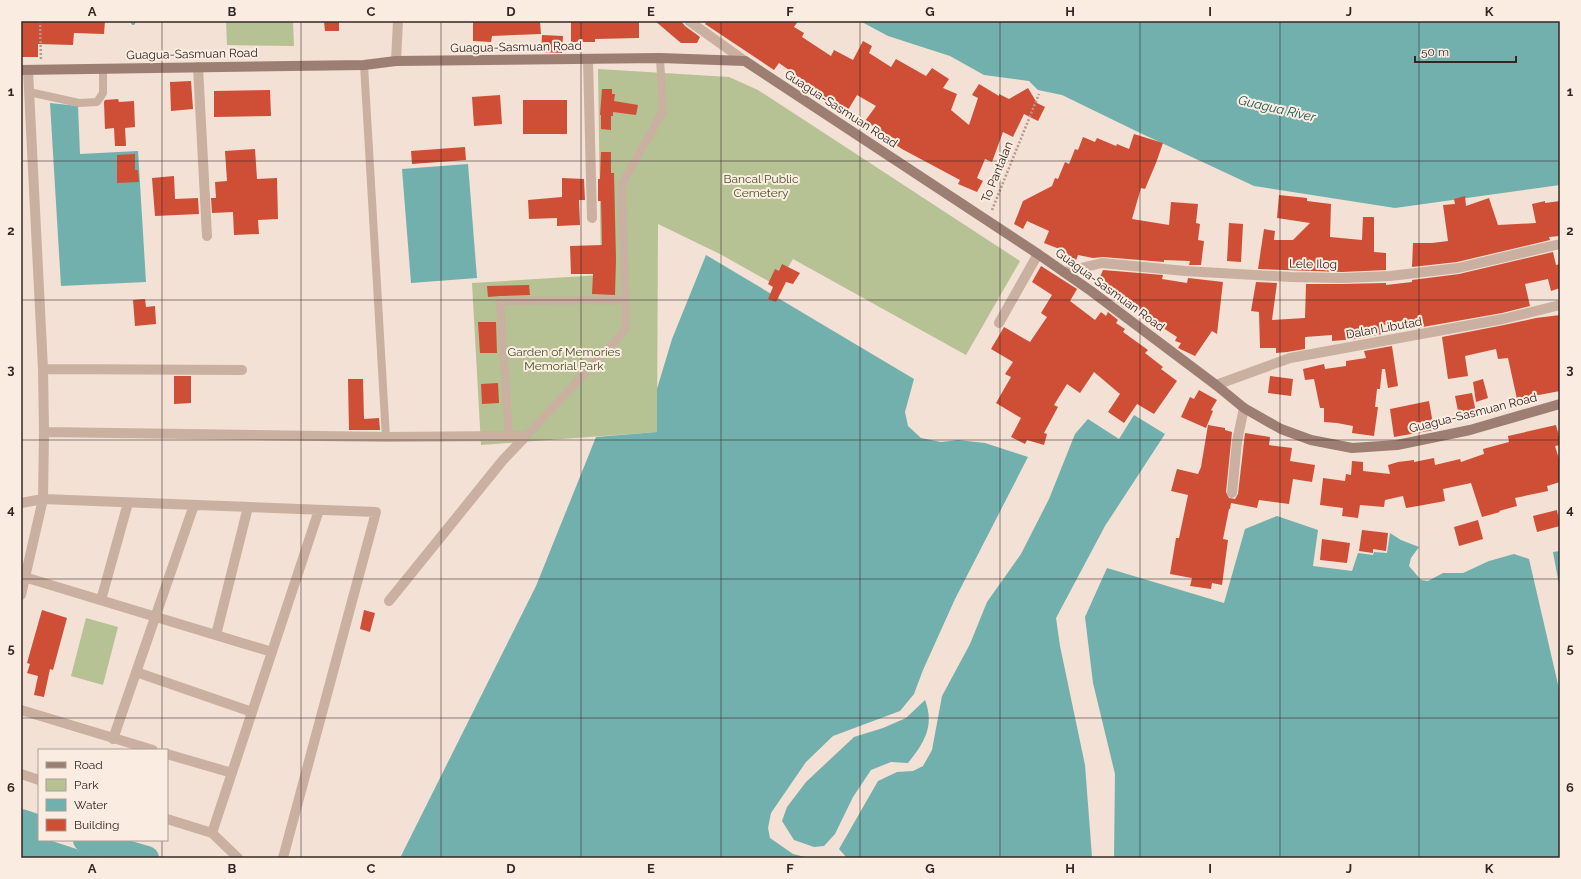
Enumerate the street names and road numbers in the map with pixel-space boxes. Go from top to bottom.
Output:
street label: Guagua-Sasmuan Road [450,39,582,55]
street label: Guagua-Sasmuan Road [126,46,258,62]
street label: Guagua-Sasmuan Road [782,67,900,151]
street label: To Pantalan [978,140,1016,204]
street label: Guagua-Sasmuan Road [1053,246,1167,334]
street label: Lele Ilog [1289,257,1337,271]
street label: Dalan Libutad [1345,314,1423,342]
street label: Guagua-Sasmuan Road [1407,390,1539,436]

